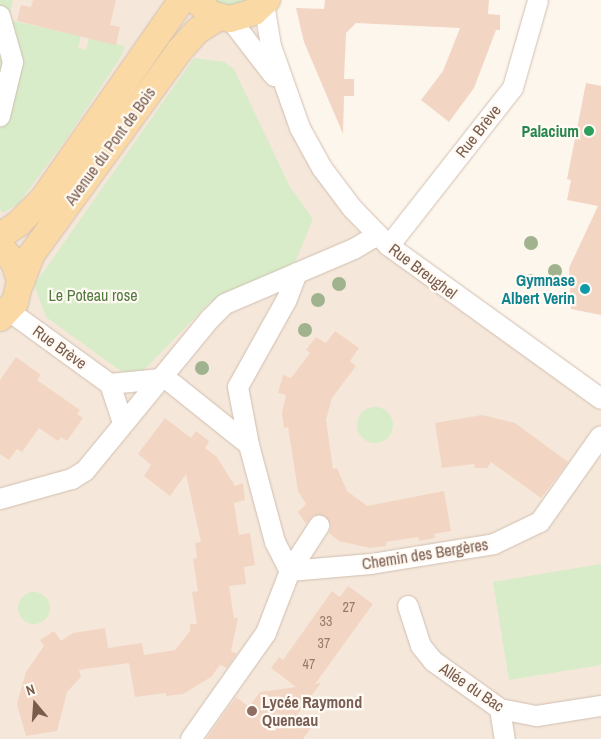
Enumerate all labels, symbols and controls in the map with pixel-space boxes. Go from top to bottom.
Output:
street label: Avenue du Pont de Bois [61,83,159,209]
street label: Rue Brève [451,101,505,161]
place label: Palacium [521,121,579,141]
marker: Palacium [583,125,595,137]
street label: Rue Breughel [385,239,461,303]
place label: Gymnase Albert Verin [502,270,575,308]
marker: Gymnase Albert Verin [579,283,591,295]
park label: Le Poteau rose [49,285,137,305]
street label: Rue Brève [29,321,91,373]
street label: Chemin des Bergères [360,535,490,573]
house number: 27 [343,599,355,615]
house number: 33 [320,613,332,629]
house number: 37 [318,635,330,651]
house number: 47 [303,656,315,672]
street label: Allée du Bac [436,658,508,716]
north arrow [10,679,60,729]
text: N [24,680,37,700]
place label: Lycée Raymond Queneau [262,692,362,730]
marker: Lycée Raymond Queneau [246,705,258,717]

